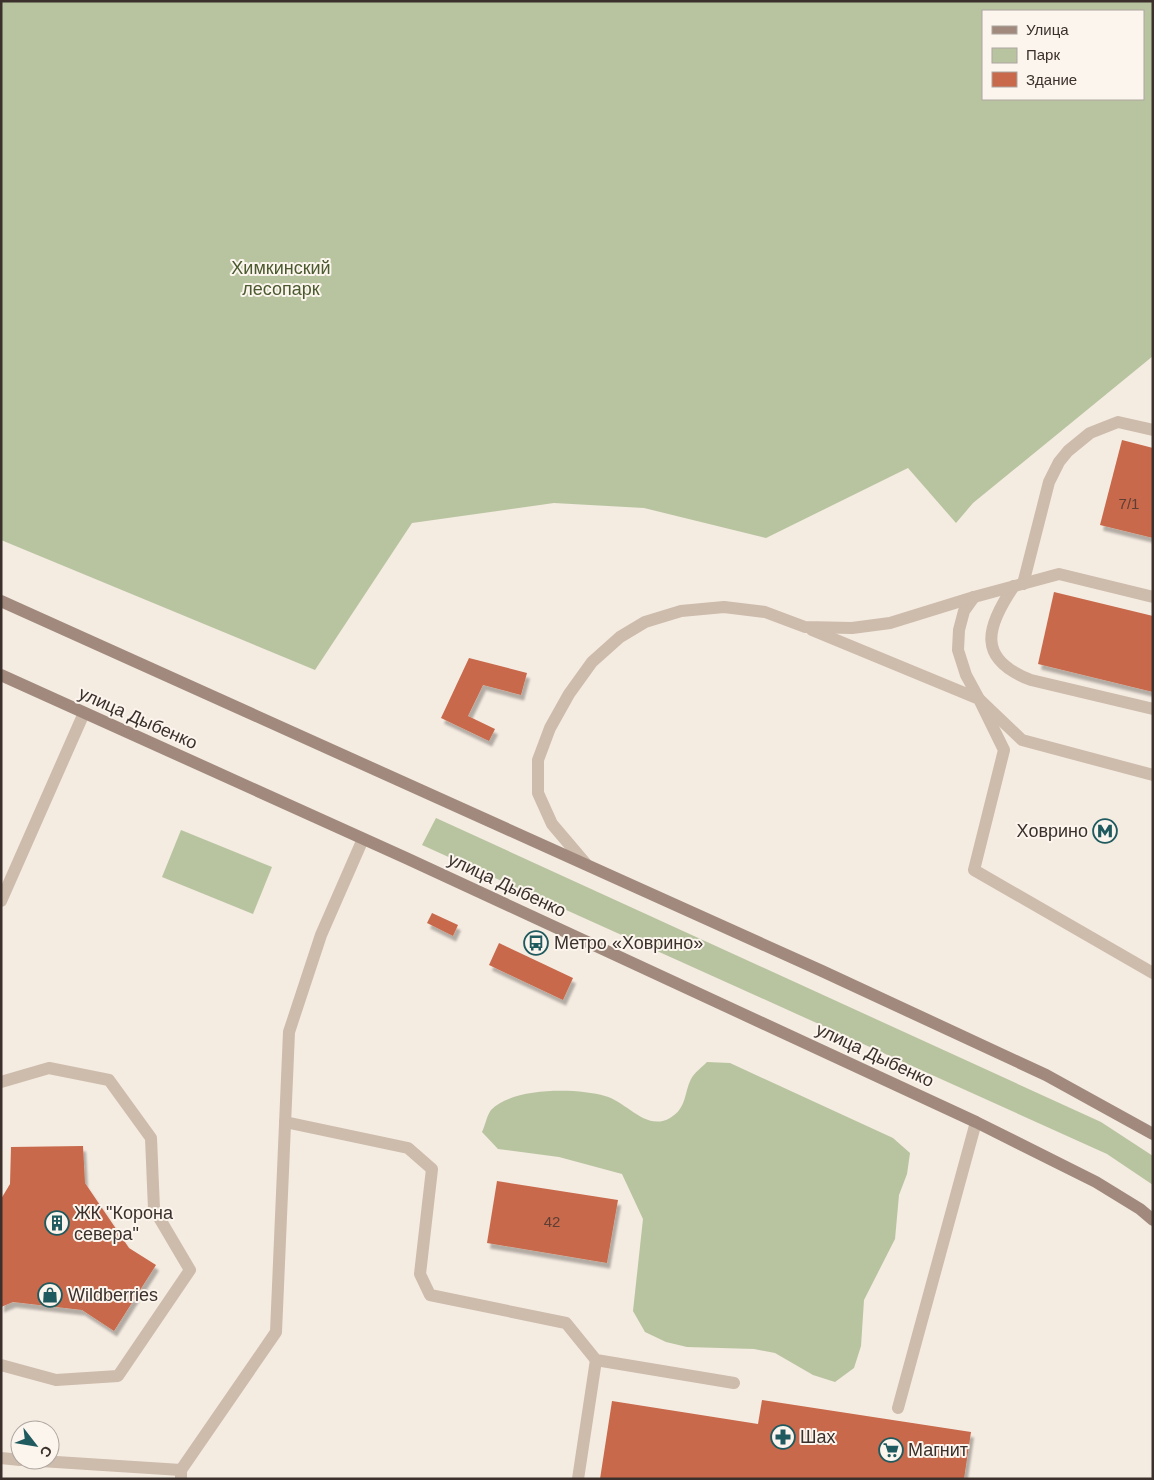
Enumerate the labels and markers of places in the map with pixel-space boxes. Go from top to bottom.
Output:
metro station icon: Ховрино [1092,818,1118,844]
place label: Ховрино [1017,821,1088,841]
bus stop icon: Метро «Ховрино» [523,930,549,956]
place label: Метро «Ховрино» [554,933,703,953]
place label: ЖК "Корона севера" [74,1203,174,1244]
building icon: ЖК "Корона севера" [44,1210,70,1236]
shop icon: Wildberries [37,1282,63,1308]
place label: Wildberries [68,1285,158,1305]
pharmacy icon: Шах [770,1424,796,1450]
place label: Шах [800,1427,836,1447]
supermarket icon: Магнит [878,1437,904,1463]
place label: Магнит [908,1440,968,1460]

